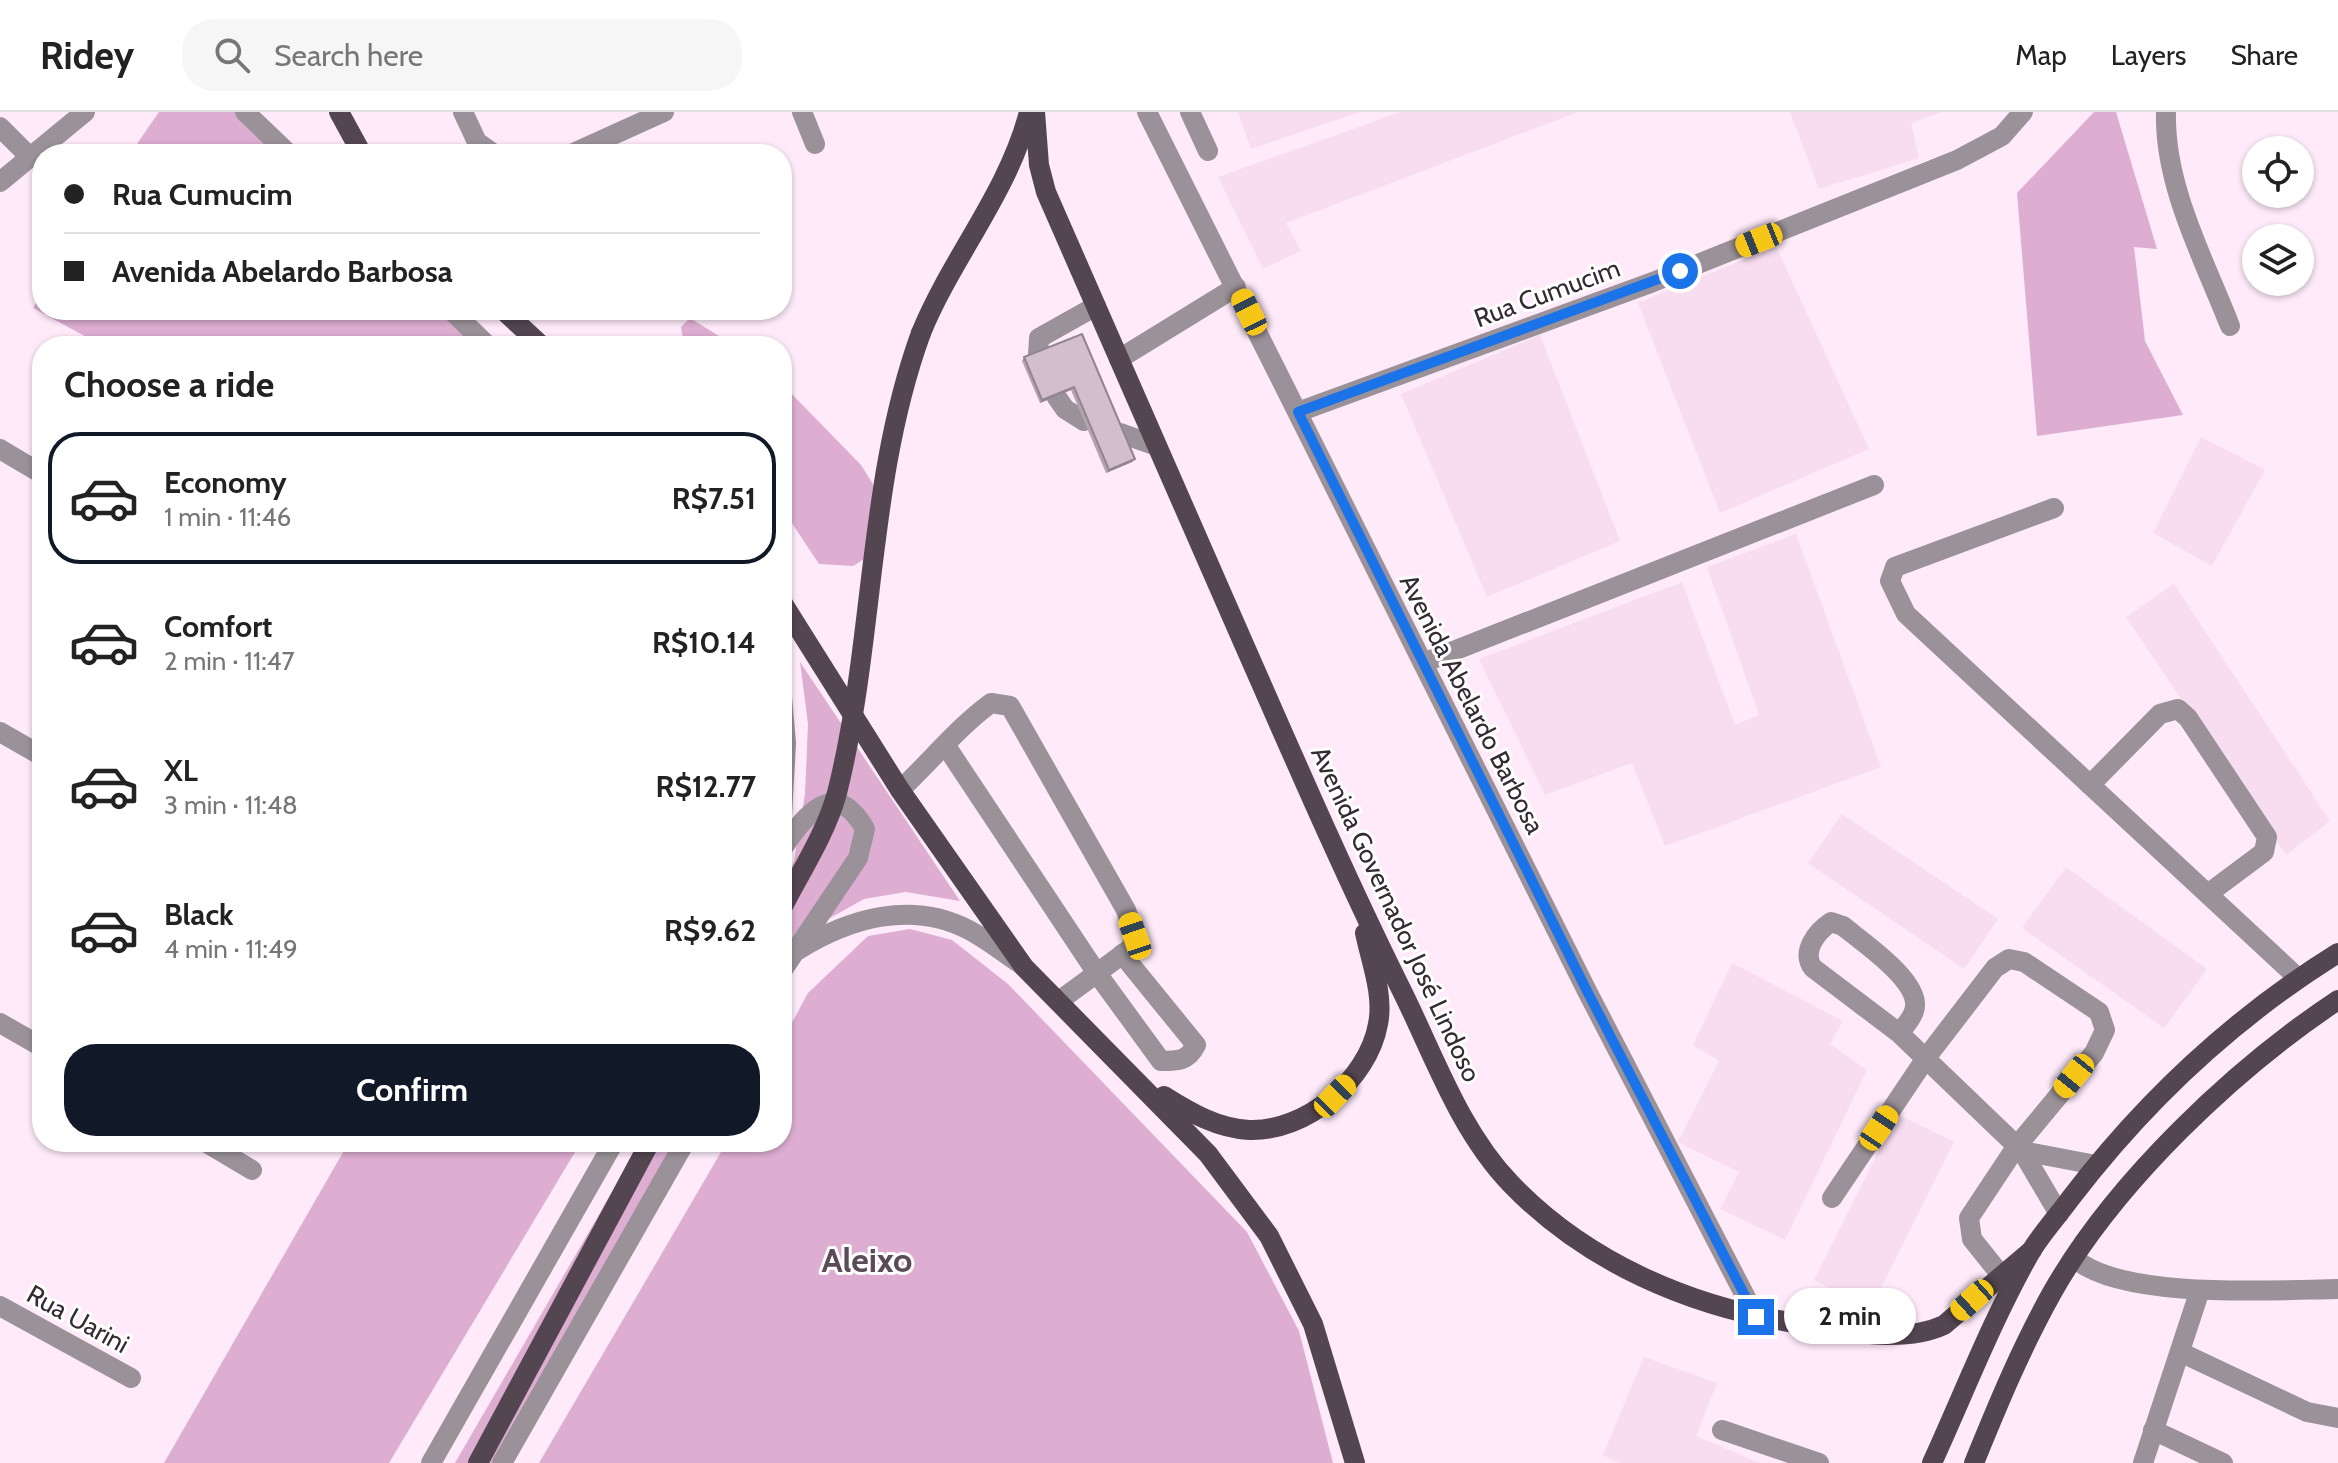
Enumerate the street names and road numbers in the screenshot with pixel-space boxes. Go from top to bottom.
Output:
street label: Rua Cumucim [1470,252,1624,334]
street label: Avenida Abelardo Barbosa [1393,569,1552,839]
street label: Avenida Governador José Lindoso [1304,741,1488,1087]
street label: Rua Uarini [21,1278,135,1360]

